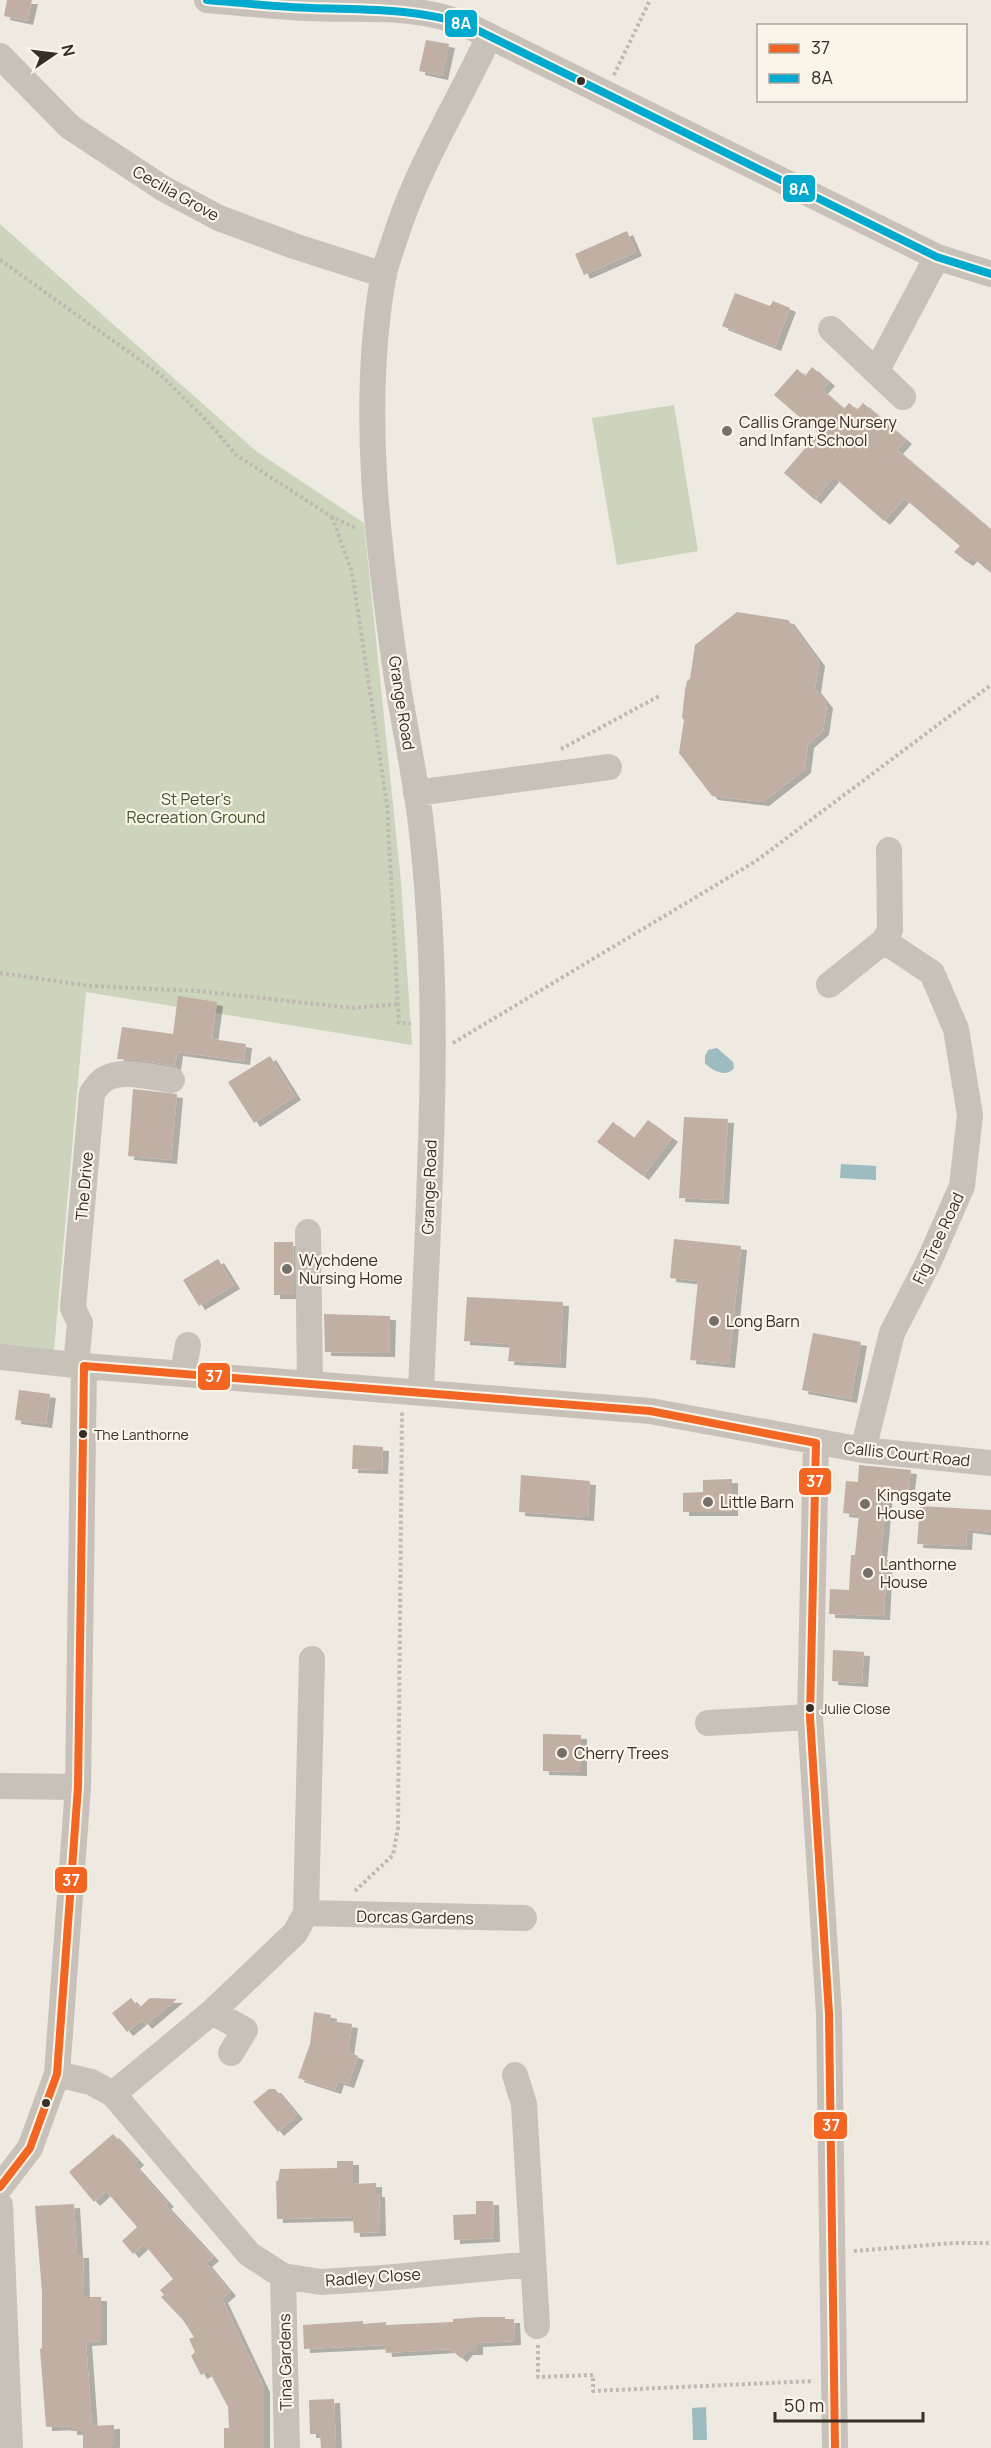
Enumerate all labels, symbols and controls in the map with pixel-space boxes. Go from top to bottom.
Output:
line badge: 8A [444,9,478,38]
text: 8A [451,12,472,34]
north arrow [24,24,84,84]
legend [757,24,967,102]
text: 37 [811,35,830,59]
text: N [56,42,81,59]
text: 8A [811,65,833,89]
unlabelled marker [575,75,587,87]
street label: Cecilia Grove [129,160,223,226]
line badge: 8A [782,174,816,203]
text: 8A [789,178,810,200]
place label: Callis Grange Nursery and Infant School [739,411,898,451]
marker: Callis Grange Nursery and Infant School [720,424,734,438]
street label: Grange Road [384,654,420,752]
park label: St Peter's Recreation Ground [126,788,266,828]
street label: Grange Road [416,1139,442,1235]
street label: The Drive [70,1151,98,1221]
street label: Fig Tree Road [907,1189,969,1287]
place label: Wychdene Nursing Home [299,1249,403,1289]
marker: Wychdene Nursing Home [280,1262,294,1276]
place label: Long Barn [726,1310,800,1332]
marker: Long Barn [707,1314,721,1328]
line badge: 37 [197,1362,231,1391]
text: 37 [205,1365,223,1387]
place label: The Lanthorne [94,1425,189,1444]
marker: The Lanthorne [77,1428,89,1440]
street label: Callis Court Road [843,1436,971,1472]
line badge: 37 [798,1467,832,1496]
text: 37 [806,1470,824,1492]
place label: Kingsgate House [877,1484,951,1524]
place label: Little Barn [720,1491,794,1513]
marker: Little Barn [701,1495,715,1509]
marker: Kingsgate House [858,1497,872,1511]
place label: Lanthorne House [880,1553,957,1593]
marker: Lanthorne House [861,1566,875,1580]
place label: Julie Close [821,1699,890,1718]
marker: Julie Close [804,1702,816,1714]
place label: Cherry Trees [574,1742,669,1764]
marker: Cherry Trees [555,1746,569,1760]
line badge: 37 [54,1866,88,1894]
text: 37 [62,1869,80,1891]
street label: Dorcas Gardens [356,1905,474,1929]
unlabelled marker [40,2097,52,2109]
line badge: 37 [813,2111,848,2140]
text: 37 [822,2114,840,2136]
street label: Radley Close [325,2263,421,2291]
street label: Tina Gardens [273,2313,297,2411]
scale bar [775,2385,924,2423]
text: 50 m [784,2393,824,2417]

